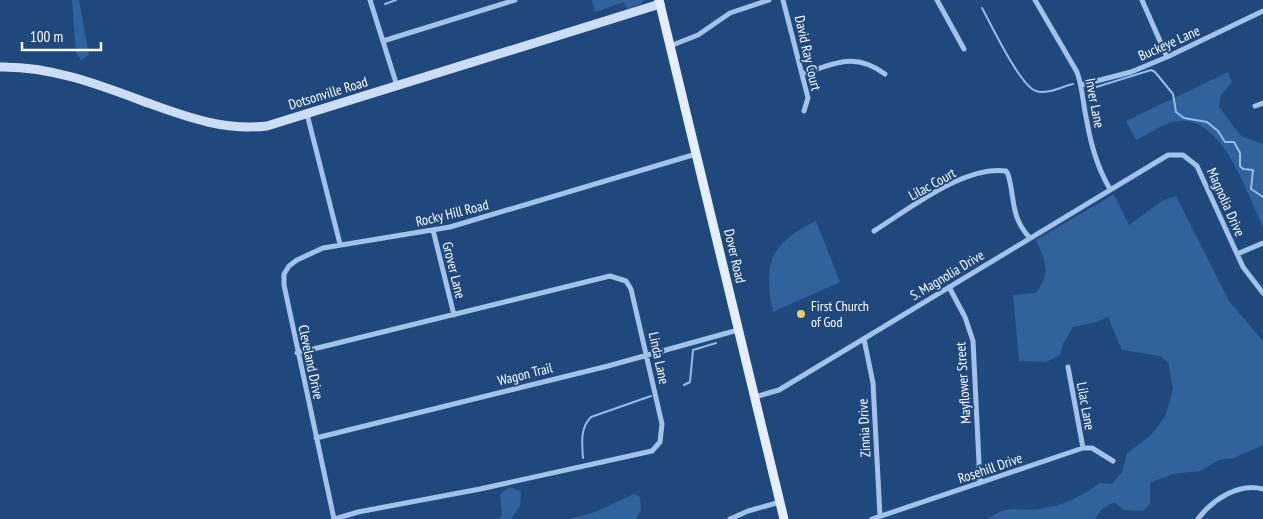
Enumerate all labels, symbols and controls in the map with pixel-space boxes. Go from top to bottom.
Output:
street label: David Ray Court [791,14,825,93]
scale bar [22,20,101,52]
street label: Buckeye Lane [1135,21,1203,65]
text: 100 m [30,27,63,46]
street label: Dotsonville Road [286,72,370,114]
street label: Inver Lane [1081,76,1109,130]
street label: Lilac Court [905,164,959,204]
street label: Magnolia Drive [1203,165,1249,239]
street label: Rocky Hill Road [414,195,490,231]
street label: Dover Road [720,227,750,285]
street label: Grover Lane [438,240,470,300]
street label: S. Magnolia Drive [907,246,988,304]
place label: First Church of God [811,297,869,331]
marker: First Church of God [795,308,807,320]
street label: Cleveland Drive [294,323,328,401]
street label: Linda Lane [645,330,673,386]
street label: Mayflower Street [951,341,975,425]
street label: Wagon Trail [496,358,555,390]
street label: Lilac Lane [1073,381,1099,432]
street label: Zinnia Drive [853,398,875,458]
street label: Rosehill Drive [955,449,1025,487]

